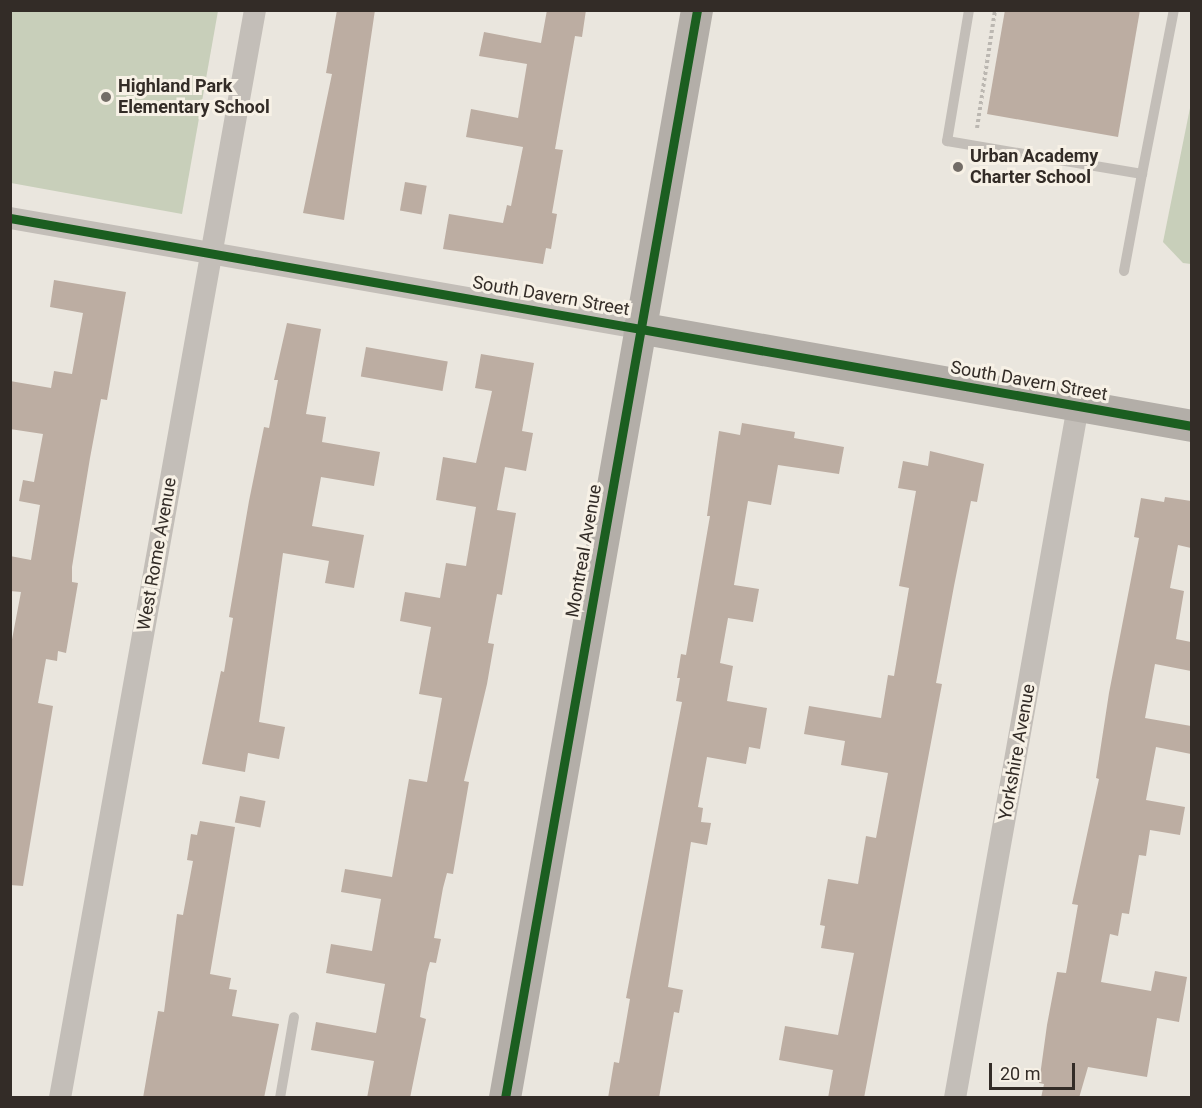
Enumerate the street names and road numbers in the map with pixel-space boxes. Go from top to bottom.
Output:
street label: South Davern Street [471,272,631,320]
street label: South Davern Street [949,357,1109,405]
street label: West Rome Avenue [133,476,181,632]
street label: Montreal Avenue [562,483,606,619]
street label: Yorkshire Avenue [994,682,1040,822]

